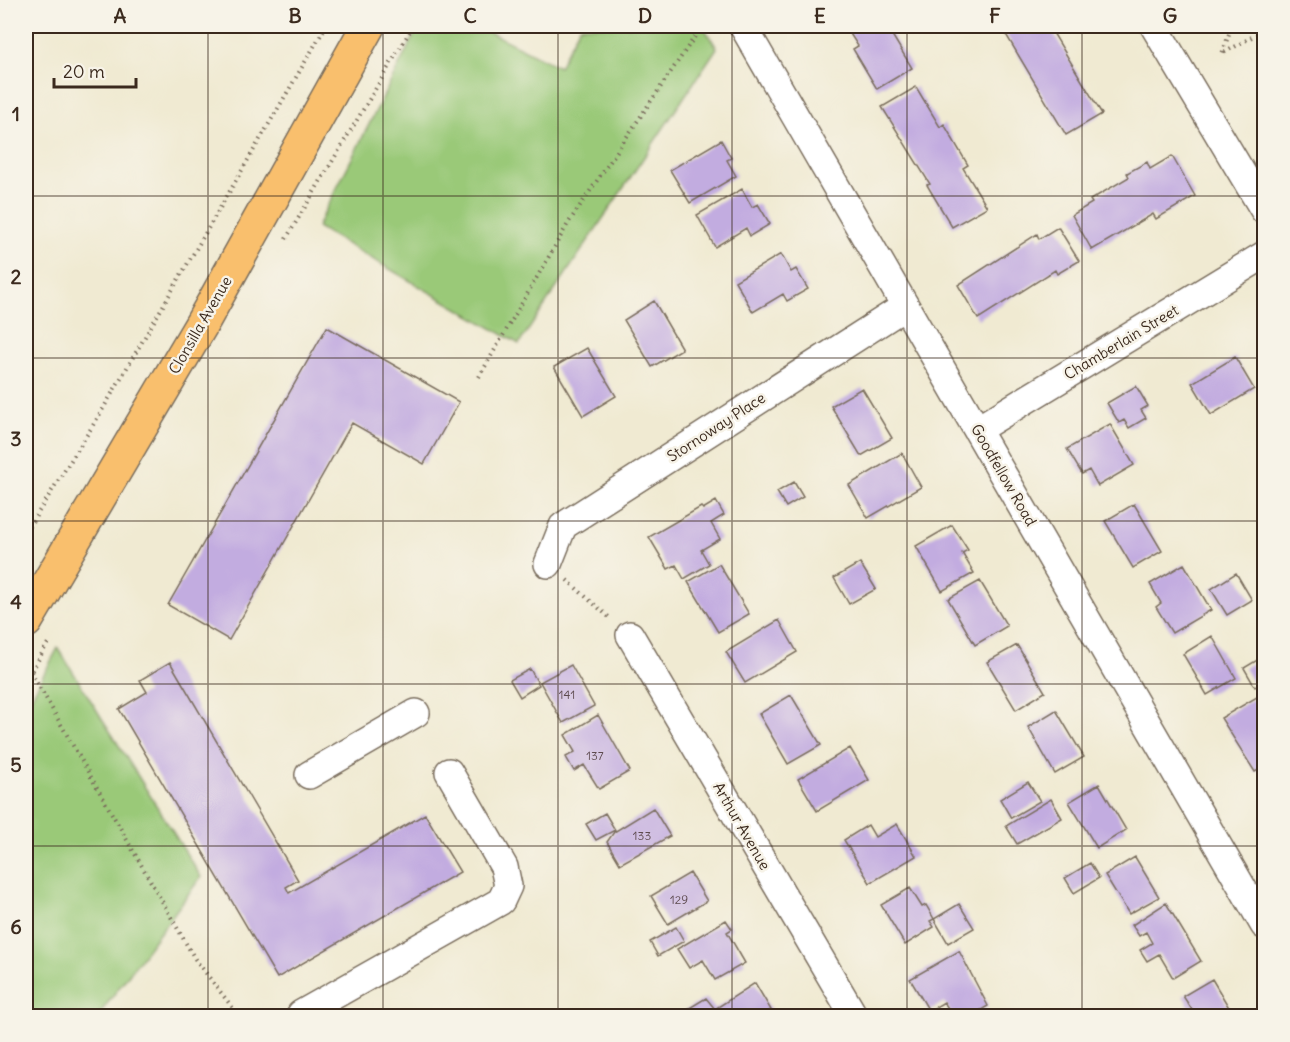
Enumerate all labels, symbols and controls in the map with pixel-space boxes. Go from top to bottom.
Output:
text: A [114,3,127,28]
text: B [288,3,302,28]
text: C [463,3,477,28]
text: D [638,3,652,28]
text: E [814,3,826,28]
text: F [989,3,1001,28]
text: G [1163,3,1177,28]
scale bar [54,51,136,89]
text: 20 m [63,60,105,83]
text: 1 [12,101,20,126]
text: 2 [11,264,22,289]
street label: Clonsilla Avenue [164,273,236,377]
street label: Chamberlain Street [1060,300,1182,384]
street label: Stornoway Place [663,388,769,466]
street label: Goodfellow Road [967,421,1041,530]
text: 3 [10,426,22,451]
text: 4 [10,589,22,614]
house number: 141 [559,687,575,702]
house number: 137 [586,748,604,763]
text: 5 [10,752,22,777]
street label: Arthur Avenue [709,779,775,873]
house number: 133 [633,828,651,843]
house number: 129 [670,892,688,907]
text: 6 [10,914,22,939]

